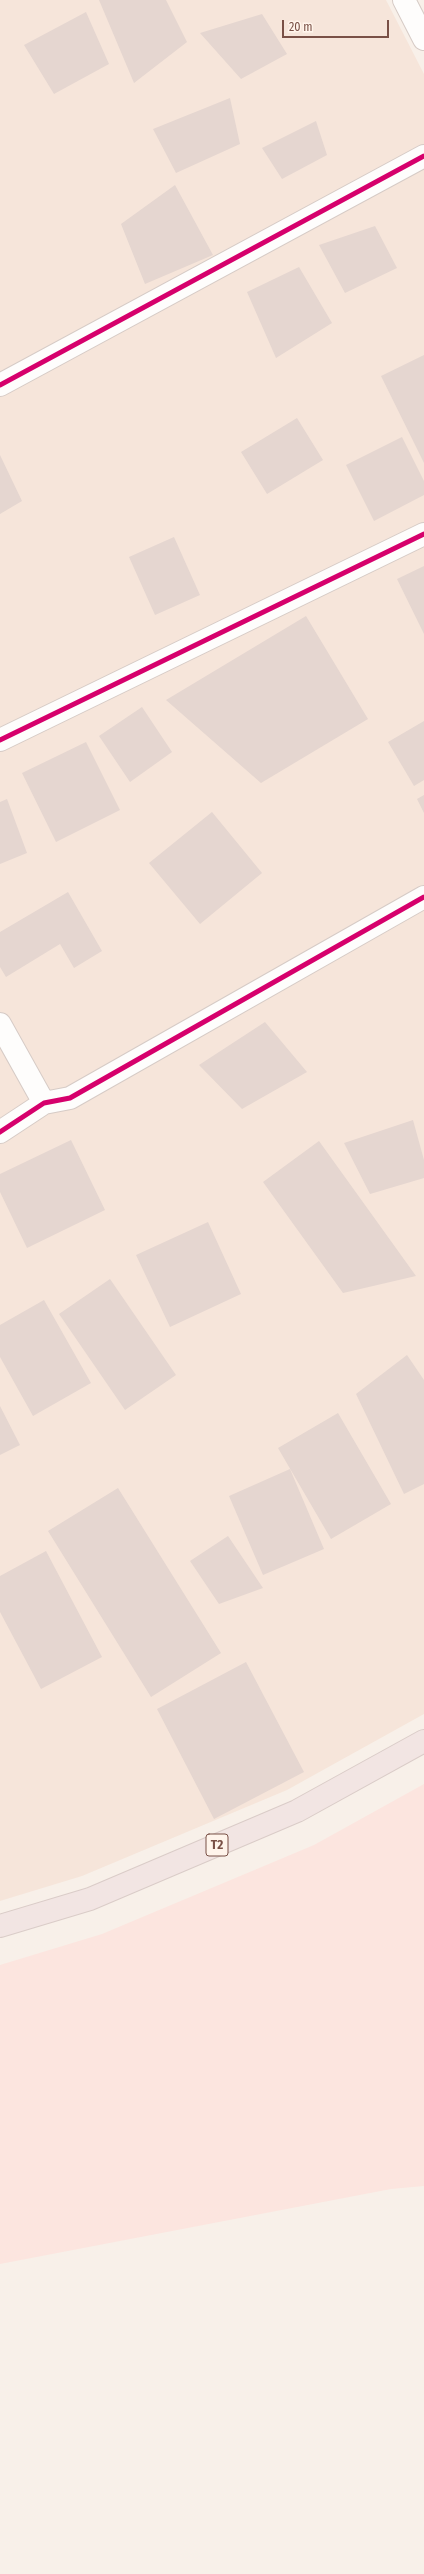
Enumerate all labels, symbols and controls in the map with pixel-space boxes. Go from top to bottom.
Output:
scale bar [284,12,391,38]
text: 20 m [289,20,313,34]
road number: T2 [206,1834,228,1856]

